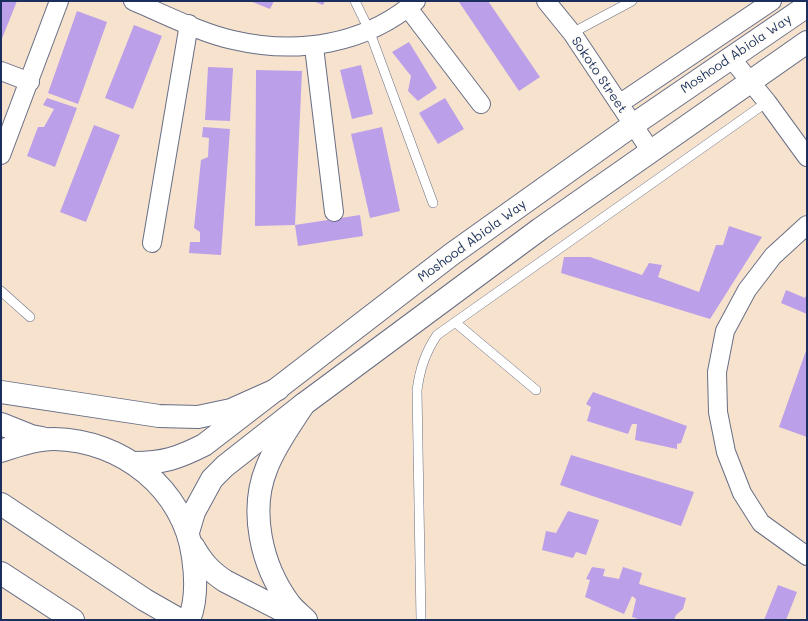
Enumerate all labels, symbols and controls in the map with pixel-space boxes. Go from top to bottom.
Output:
street label: Moshood Abiola Way [678,11,794,97]
street label: Sokoto Street [568,34,630,116]
street label: Moshood Abiola Way [415,196,529,286]

